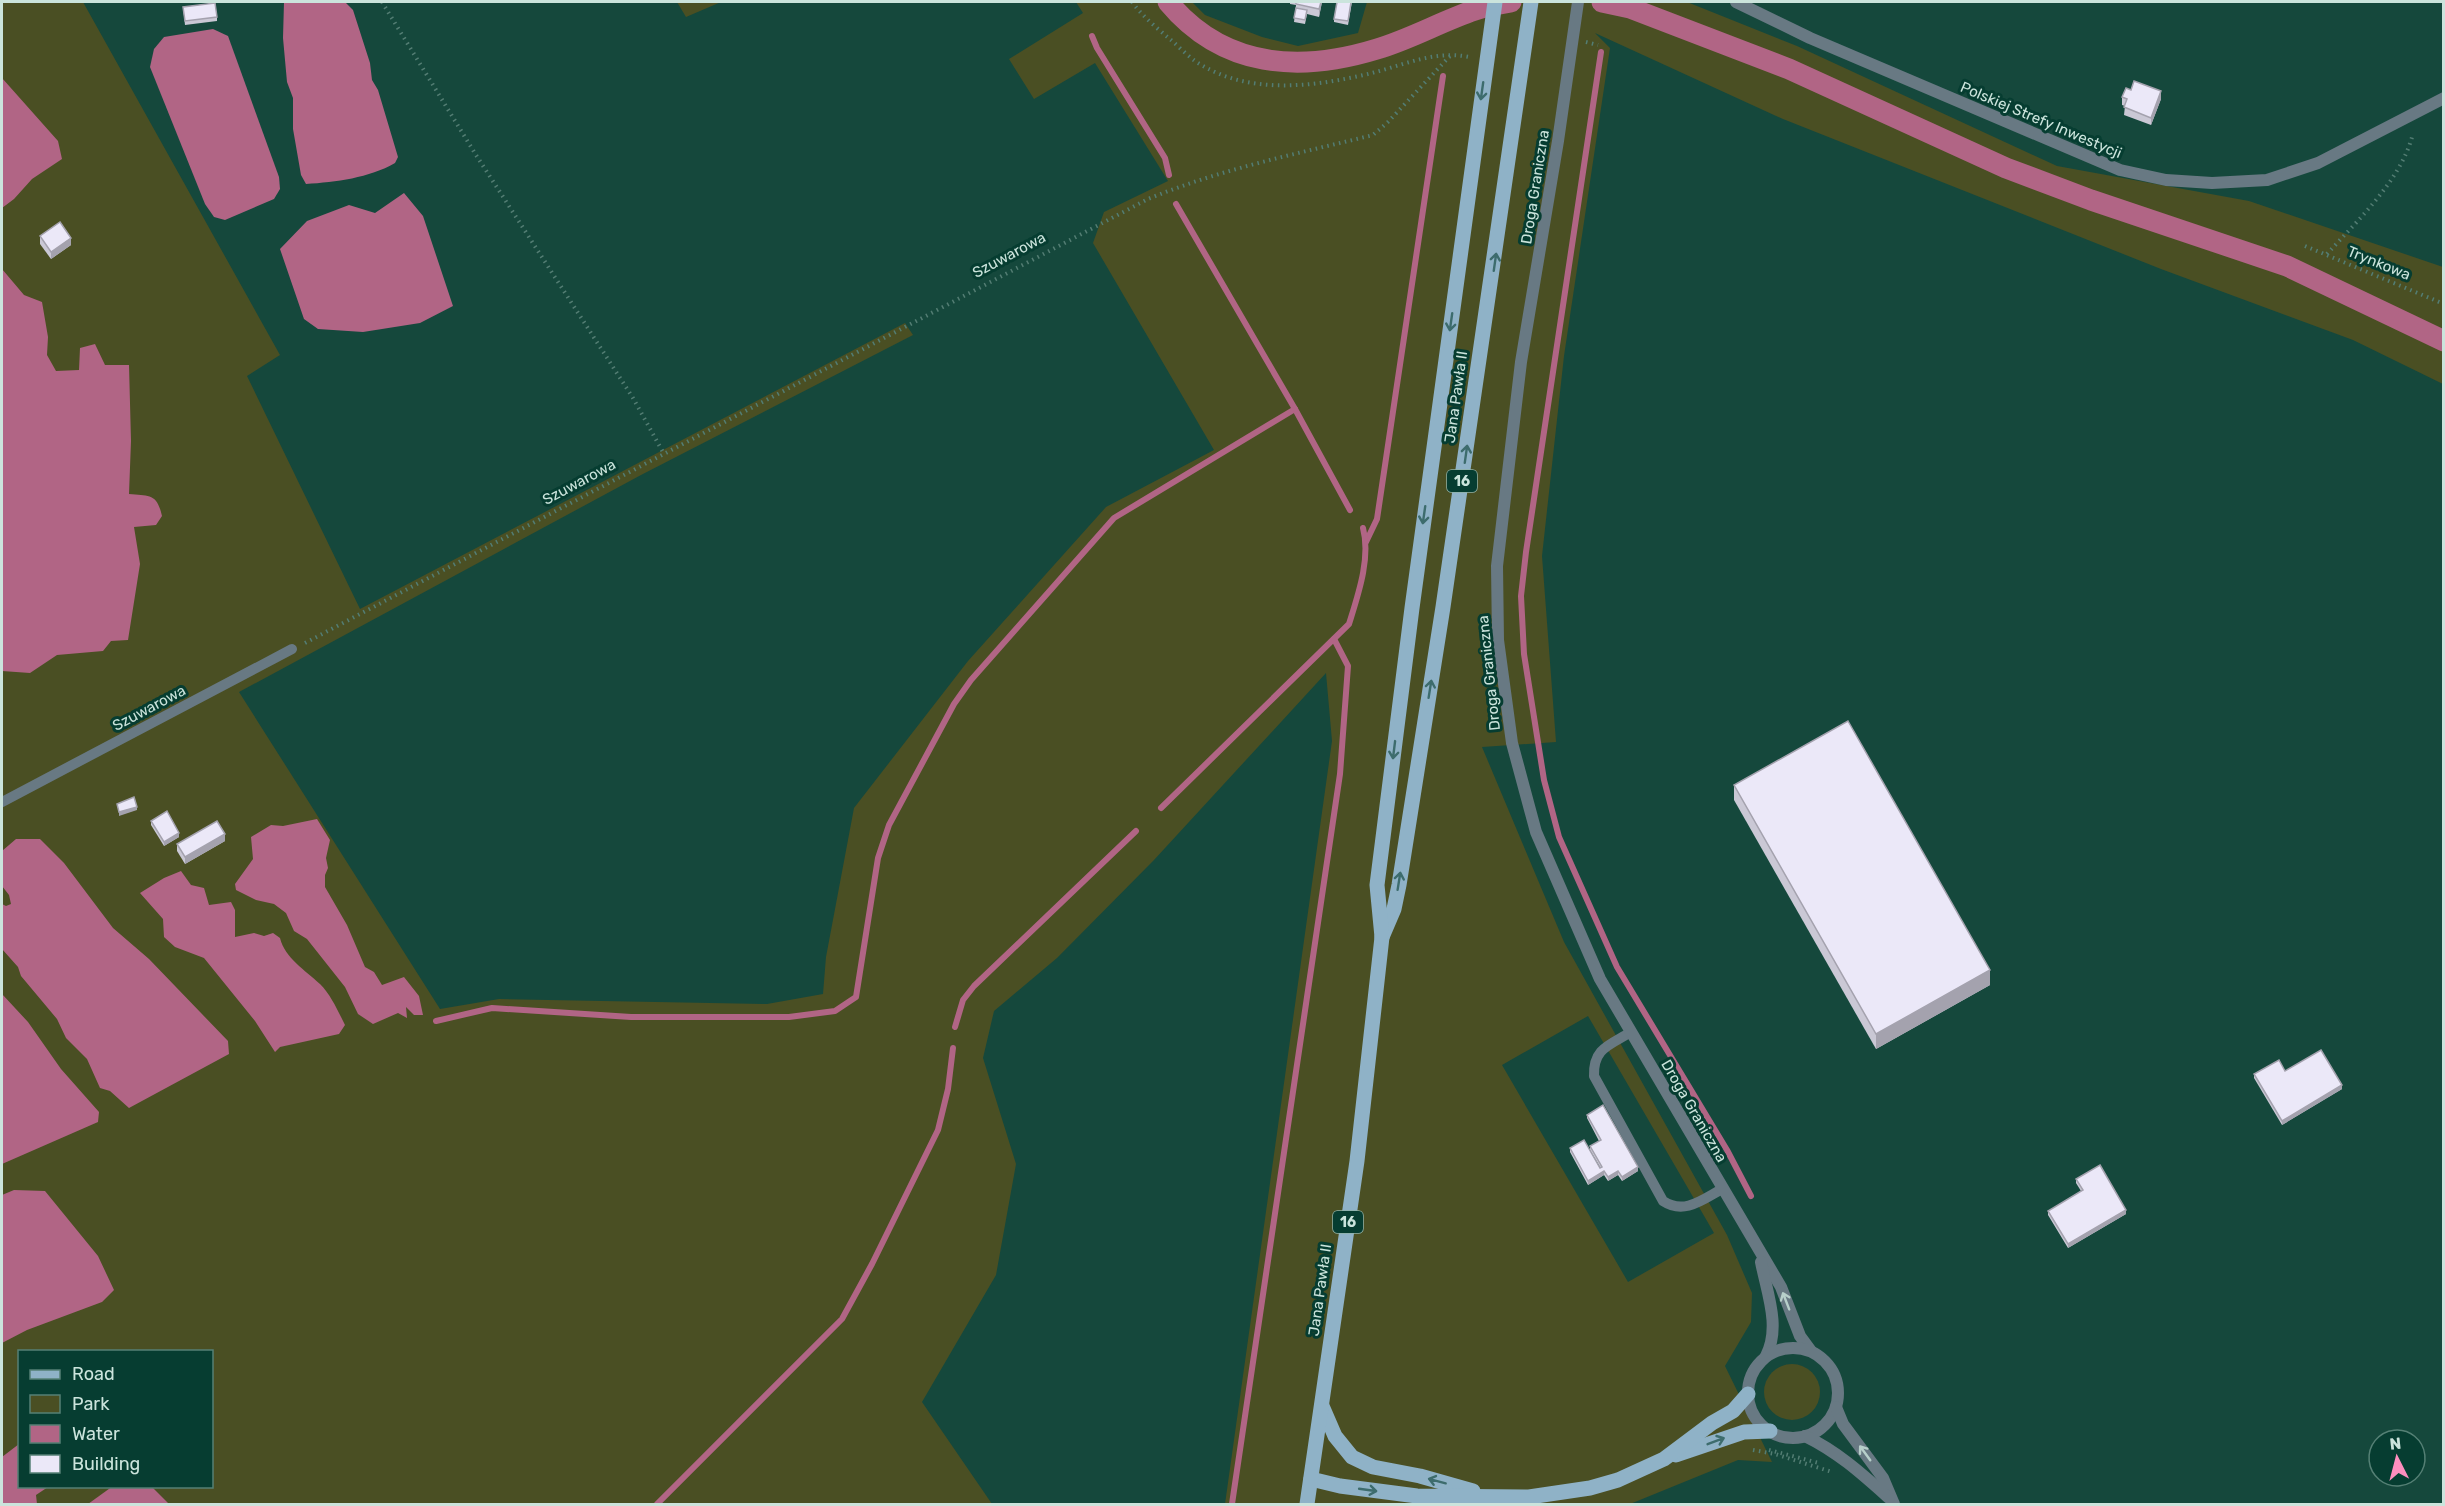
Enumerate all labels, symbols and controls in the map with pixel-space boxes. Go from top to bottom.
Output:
street label: Polskiej Strefy Inwestycji [1958,78,2124,162]
one-way arrow [1477,80,1488,100]
street label: Droga Graniczna [1517,129,1553,245]
street label: Szuwarowa [969,228,1049,282]
street label: Trynkowa [2345,242,2413,284]
one-way arrow [1489,252,1500,272]
one-way arrow [1445,312,1456,332]
street label: Jana Pawła II [1441,350,1471,444]
one-way arrow [1461,445,1472,465]
street label: Szuwarowa [539,455,619,509]
road number: 16 [1447,470,1477,492]
one-way arrow [1419,505,1430,525]
street label: Droga Graniczna [1474,615,1504,731]
one-way arrow [1425,679,1436,699]
street label: Szuwarowa [109,681,189,735]
one-way arrow [1388,740,1399,760]
one-way arrow [1394,872,1405,892]
street label: Droga Graniczna [1657,1056,1731,1166]
road number: 16 [1333,1211,1363,1233]
street label: Jana Pawła II [1305,1243,1335,1337]
one-way arrow [1780,1292,1791,1311]
legend [18,1350,213,1488]
text: Road [72,1363,115,1385]
text: Park [72,1393,110,1415]
text: Water [72,1423,120,1445]
north arrow [2367,1428,2427,1488]
text: N [2389,1434,2402,1454]
one-way arrow [1707,1435,1725,1446]
one-way arrow [1859,1446,1871,1462]
text: Building [72,1453,140,1475]
one-way arrow [1428,1474,1447,1486]
one-way arrow [1358,1484,1377,1495]

